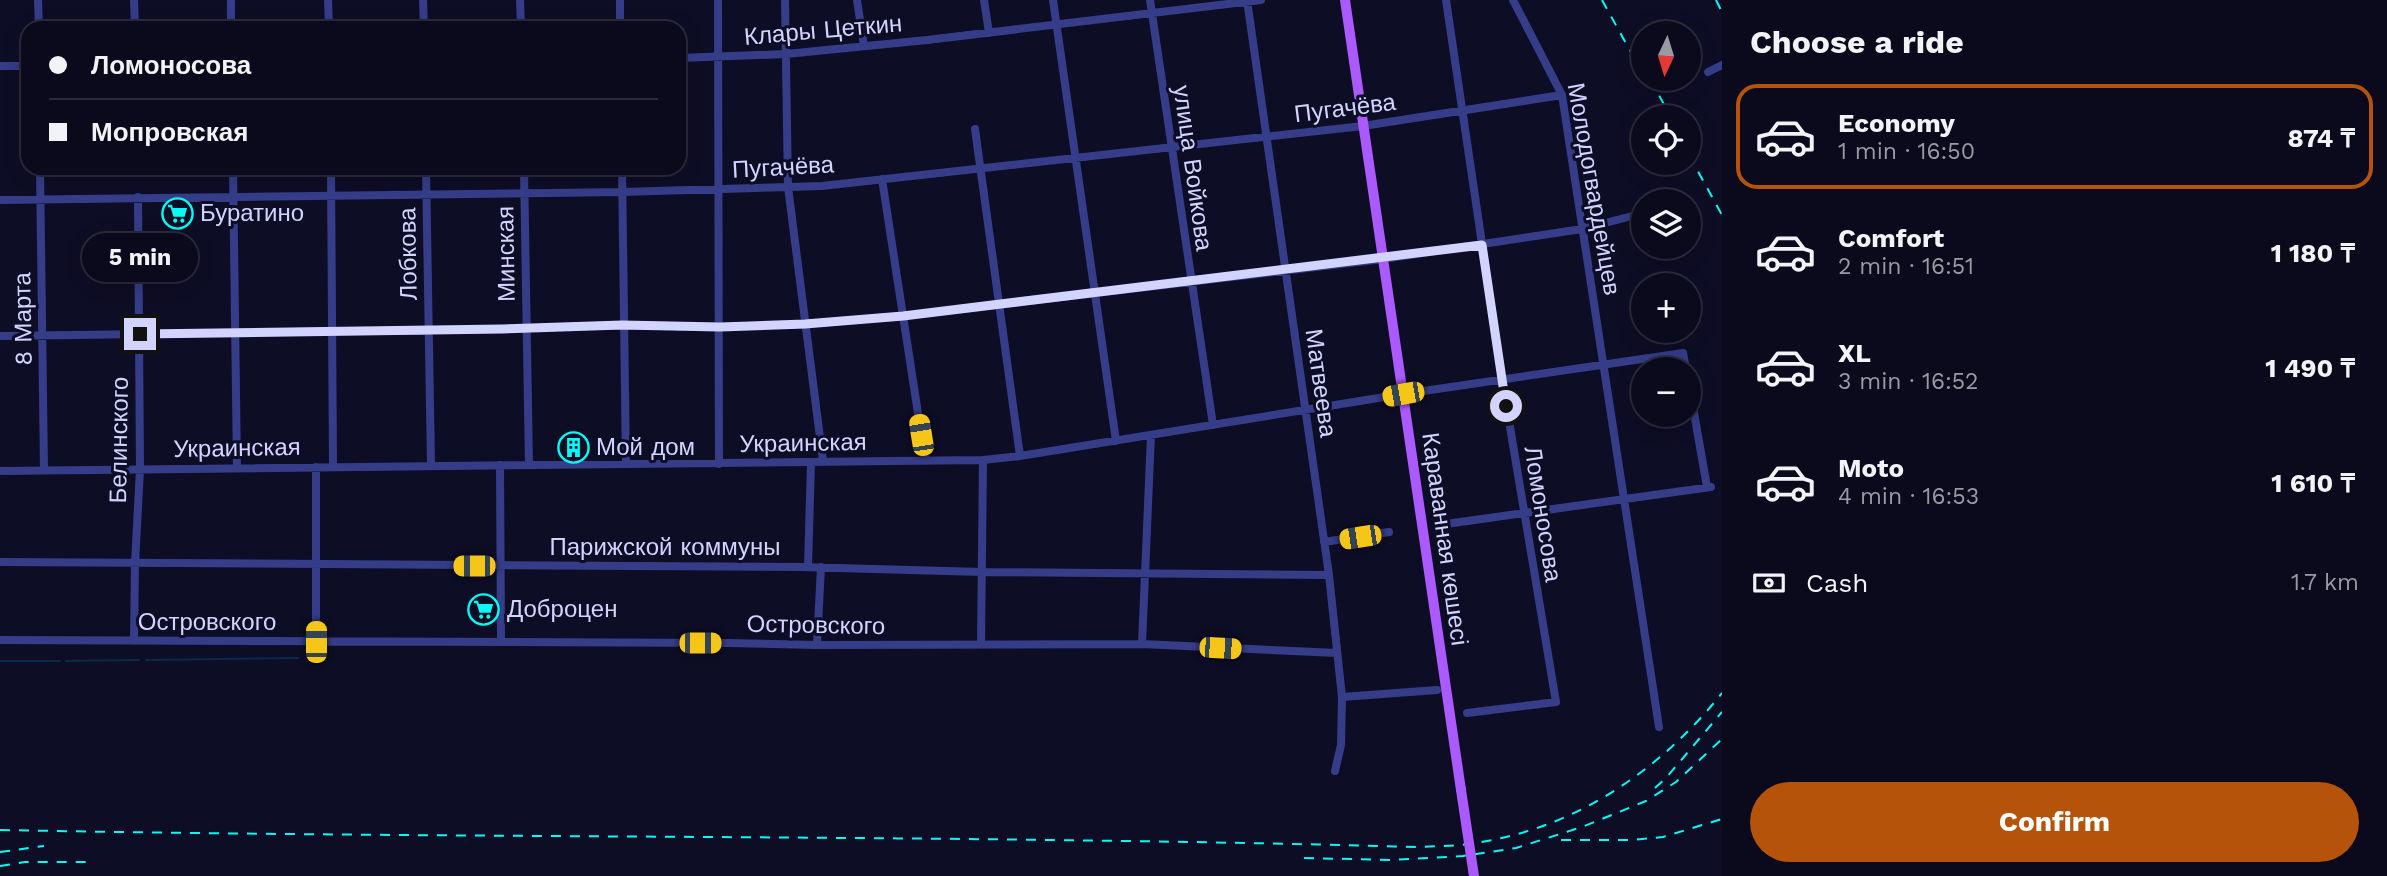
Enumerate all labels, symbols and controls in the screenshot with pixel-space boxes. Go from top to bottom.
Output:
street label: Клары Цеткин [743,9,903,51]
north arrow [1631,21,1701,91]
map controls [1631,21,1701,427]
text: Choose a ride [1750,23,1964,61]
text: Ломоносова [91,50,251,80]
street label: Молодогвардейцев [1562,81,1626,297]
street label: улица Войкова [1168,83,1219,253]
street label: Пугачёва [1293,88,1398,128]
button: locate [1631,105,1701,175]
icon: car [1754,105,1817,168]
text: Economy [1838,108,1955,138]
text: Мопровская [91,117,248,147]
text: 874 ₸ [2288,123,2355,153]
text: 1 min · 16:50 [1838,138,1975,165]
street label: Пугачёва [731,150,835,184]
button: layers [1631,189,1701,259]
supermarket icon: Буратино [160,196,194,230]
place label: Буратино [200,199,304,227]
street label: Минская [491,206,521,302]
street label: Лобкова [393,207,423,301]
icon: car [1754,220,1817,283]
text: Comfort [1838,223,1944,253]
callout: 5 min [82,232,198,282]
text: 1 180 ₸ [2271,238,2355,268]
text: 5 min [109,244,171,271]
text: 2 min · 16:51 [1838,253,1974,280]
street label: 8 Марта [8,271,38,366]
button: + [1631,273,1701,343]
route end [124,318,156,350]
street label: Матвеева [1300,327,1343,440]
icon: car [1754,335,1817,398]
text: XL [1838,338,1871,368]
text: 1 490 ₸ [2265,353,2355,383]
button: − [1631,357,1701,427]
text: 3 min · 16:52 [1838,368,1979,395]
street label: Белинского [104,376,134,504]
car [1381,380,1426,408]
route start [1490,390,1522,422]
car [908,413,935,457]
street label: Украинская [739,428,867,458]
building icon: Мой дом [556,430,590,464]
street label: Караванная көшесі [1416,431,1474,647]
street label: Украинская [173,433,301,463]
place label: Мой дом [596,433,695,461]
street label: Ломоносова [1518,444,1568,584]
icon: car [1754,450,1817,513]
text: Moto [1838,453,1904,483]
text: 1 610 ₸ [2271,468,2355,498]
text: 4 min · 16:53 [1838,483,1979,510]
car [1338,523,1383,551]
street label: Парижской коммуны [549,533,781,561]
car [454,556,496,577]
icon: cash [1750,564,1788,602]
text: Cash [1806,568,1868,598]
text: 1.7 km [2291,569,2359,596]
supermarket icon: Доброцен [467,592,501,626]
place label: Доброцен [507,595,617,623]
street label: Островского [138,608,276,636]
street label: Островского [747,610,885,640]
car [306,621,327,663]
car [680,633,722,654]
car [1199,636,1242,660]
button: Confirm [1750,782,2359,862]

